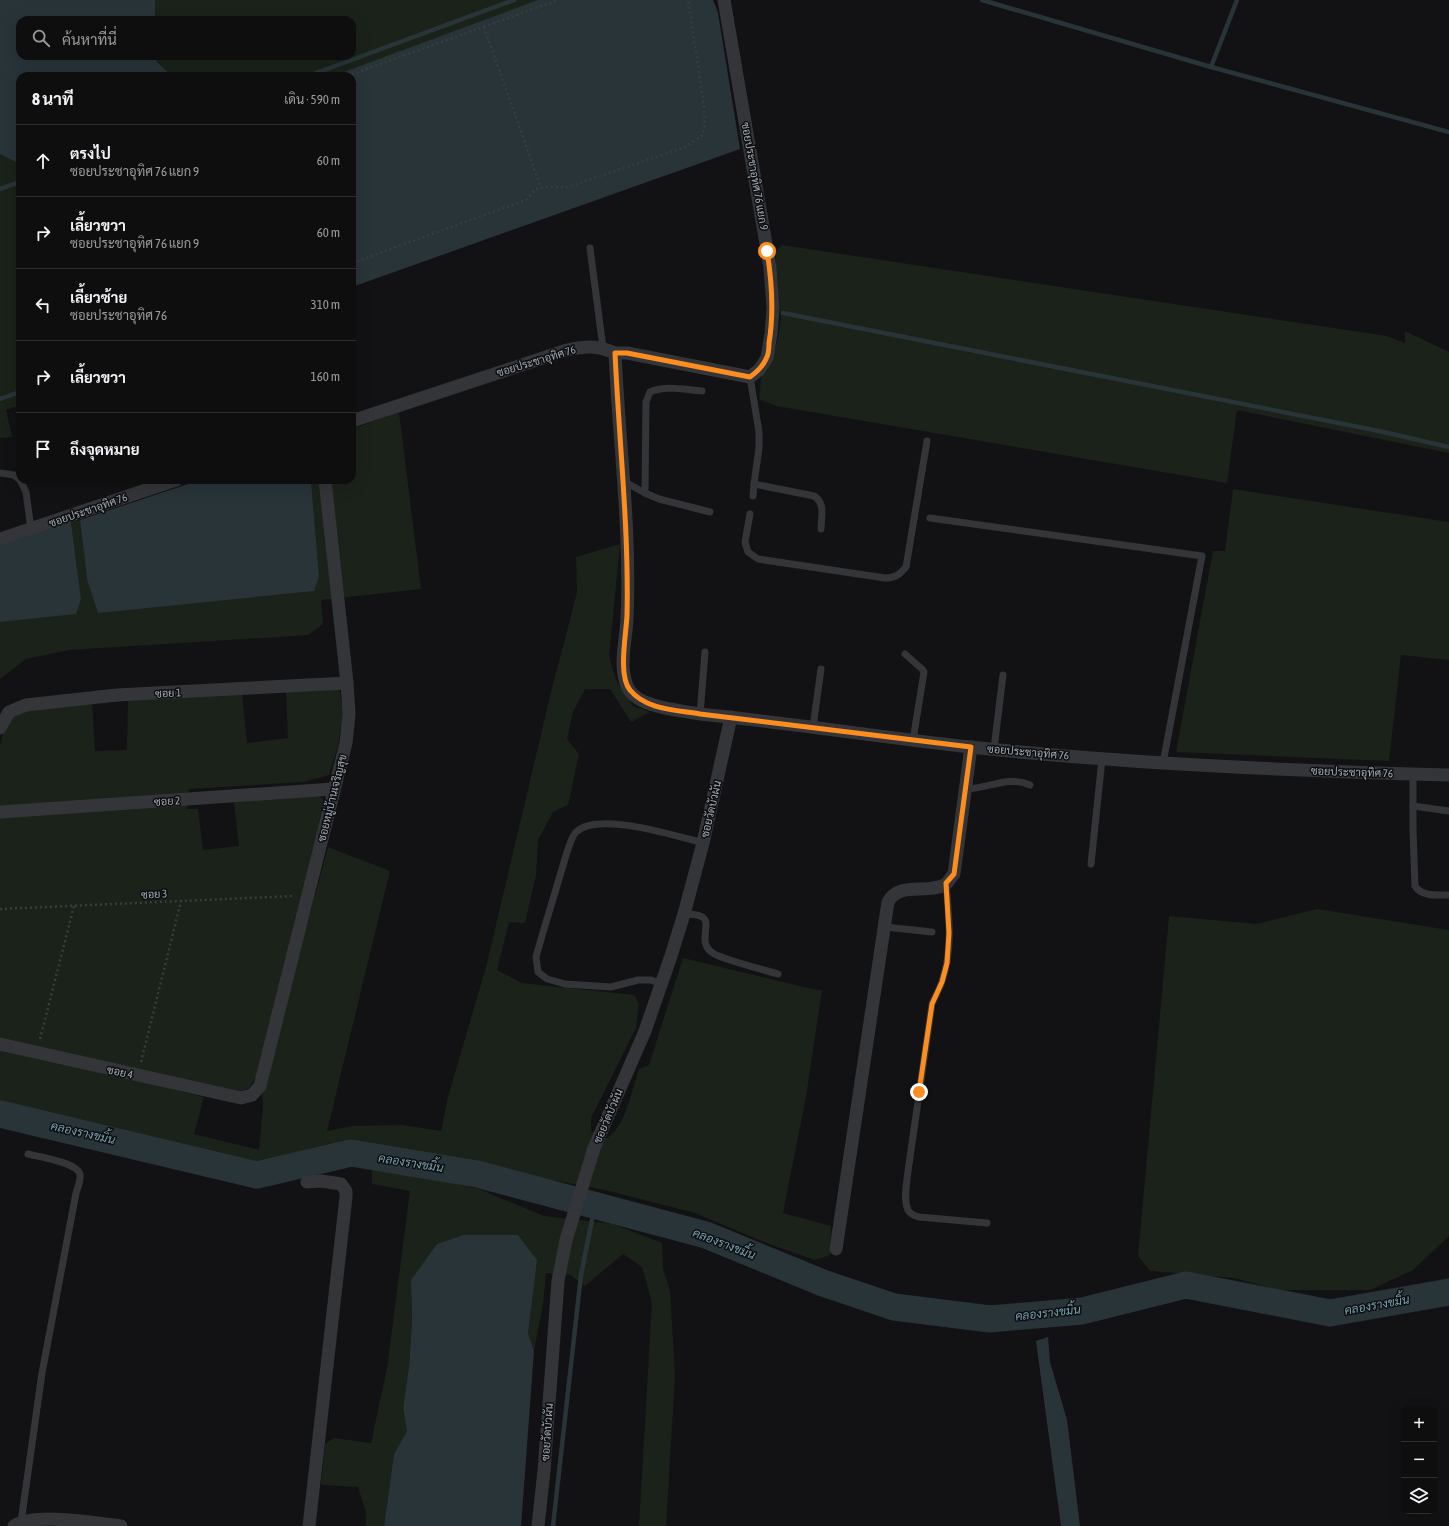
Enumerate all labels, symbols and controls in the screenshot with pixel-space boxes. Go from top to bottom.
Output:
search box [16,16,356,60]
icon: search [30,27,52,49]
text: ค้นหาที่นี่ [62,31,117,48]
text: 8 นาที [32,89,74,109]
text: เดิน · 590 m [284,92,340,107]
street label: ซอยประชาอุทิศ 76 แยก 9 [737,121,770,231]
text: ตรงไป [70,145,111,162]
icon: ahead [32,150,54,172]
text: 60 m [317,153,340,168]
text: ซอยประชาอุทิศ 76 แยก 9 [70,164,199,179]
text: เลี้ยวขวา [70,217,126,234]
icon: right [32,222,54,244]
text: 60 m [317,225,340,240]
text: ซอยประชาอุทิศ 76 แยก 9 [70,236,199,251]
route start [758,242,776,260]
text: เลี้ยวซ้าย [70,289,127,306]
icon: left [32,294,54,316]
text: 310 m [311,297,340,312]
text: ซอยประชาอุทิศ 76 [70,308,167,323]
street label: ซอยประชาอุทิศ 76 [495,343,578,382]
icon: right [32,366,54,388]
text: เลี้ยวขวา [70,369,126,386]
text: 160 m [311,369,340,384]
icon: arrive [32,438,54,460]
text: ถึงจุดหมาย [70,441,140,458]
street label: ซอยประชาอุทิศ 76 [47,491,130,532]
street label: ซอย 1 [155,686,181,700]
street label: ซอยประชาอุทิศ 76 [986,742,1069,765]
street label: ซอยหมู่บ้านเจริญสุข [314,753,352,844]
street label: ซอยประชาอุทิศ 76 [1311,765,1393,782]
street label: ซอยวัดบัวผัน [698,779,723,839]
street label: ซอย 2 [154,794,180,808]
street label: ซอย 3 [141,887,167,901]
street label: ซอย 4 [106,1063,134,1081]
route end [910,1083,928,1101]
street label: ซอยวัดบัวผัน [590,1086,625,1145]
water label: คลองรางขมิ้น [49,1115,118,1147]
water label: คลองรางขมิ้น [377,1148,446,1175]
water label: คลองรางขมิ้น [691,1222,759,1262]
water label: คลองรางขมิ้น [1343,1289,1411,1318]
water label: คลองรางขมิ้น [1014,1299,1082,1323]
street label: ซอยวัดบัวผัน [538,1402,555,1461]
map controls [1401,1406,1437,1514]
button: + [1401,1406,1437,1442]
button: − [1401,1442,1437,1478]
button: layers [1401,1478,1437,1514]

